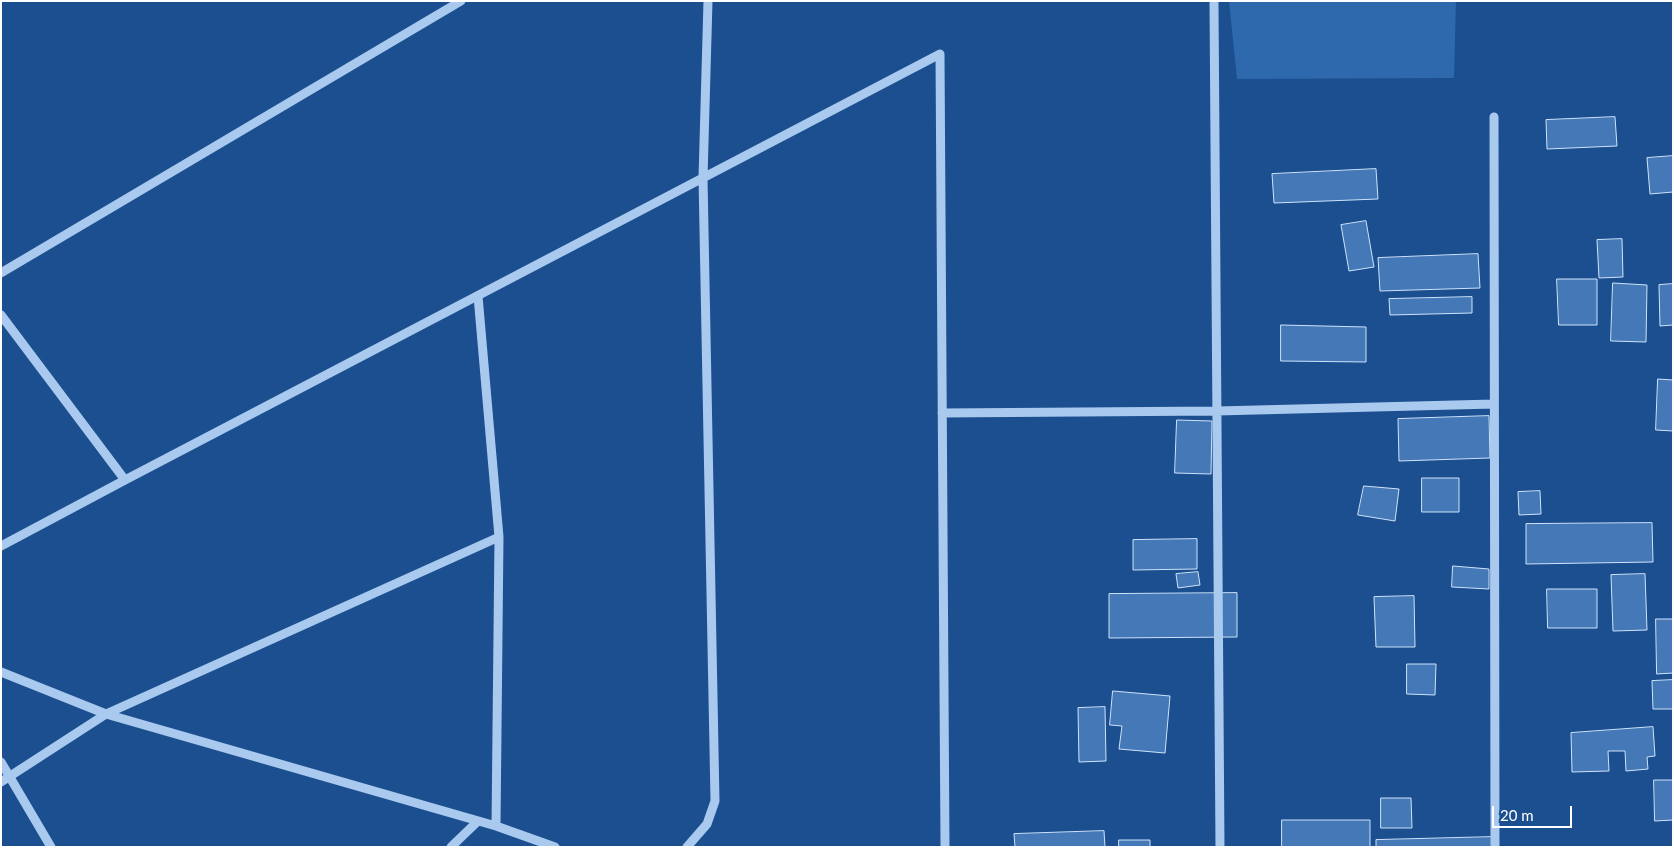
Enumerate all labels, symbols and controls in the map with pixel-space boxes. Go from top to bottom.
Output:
scale bar [1494,796,1574,828]
text: 20 m [1500,806,1534,824]

